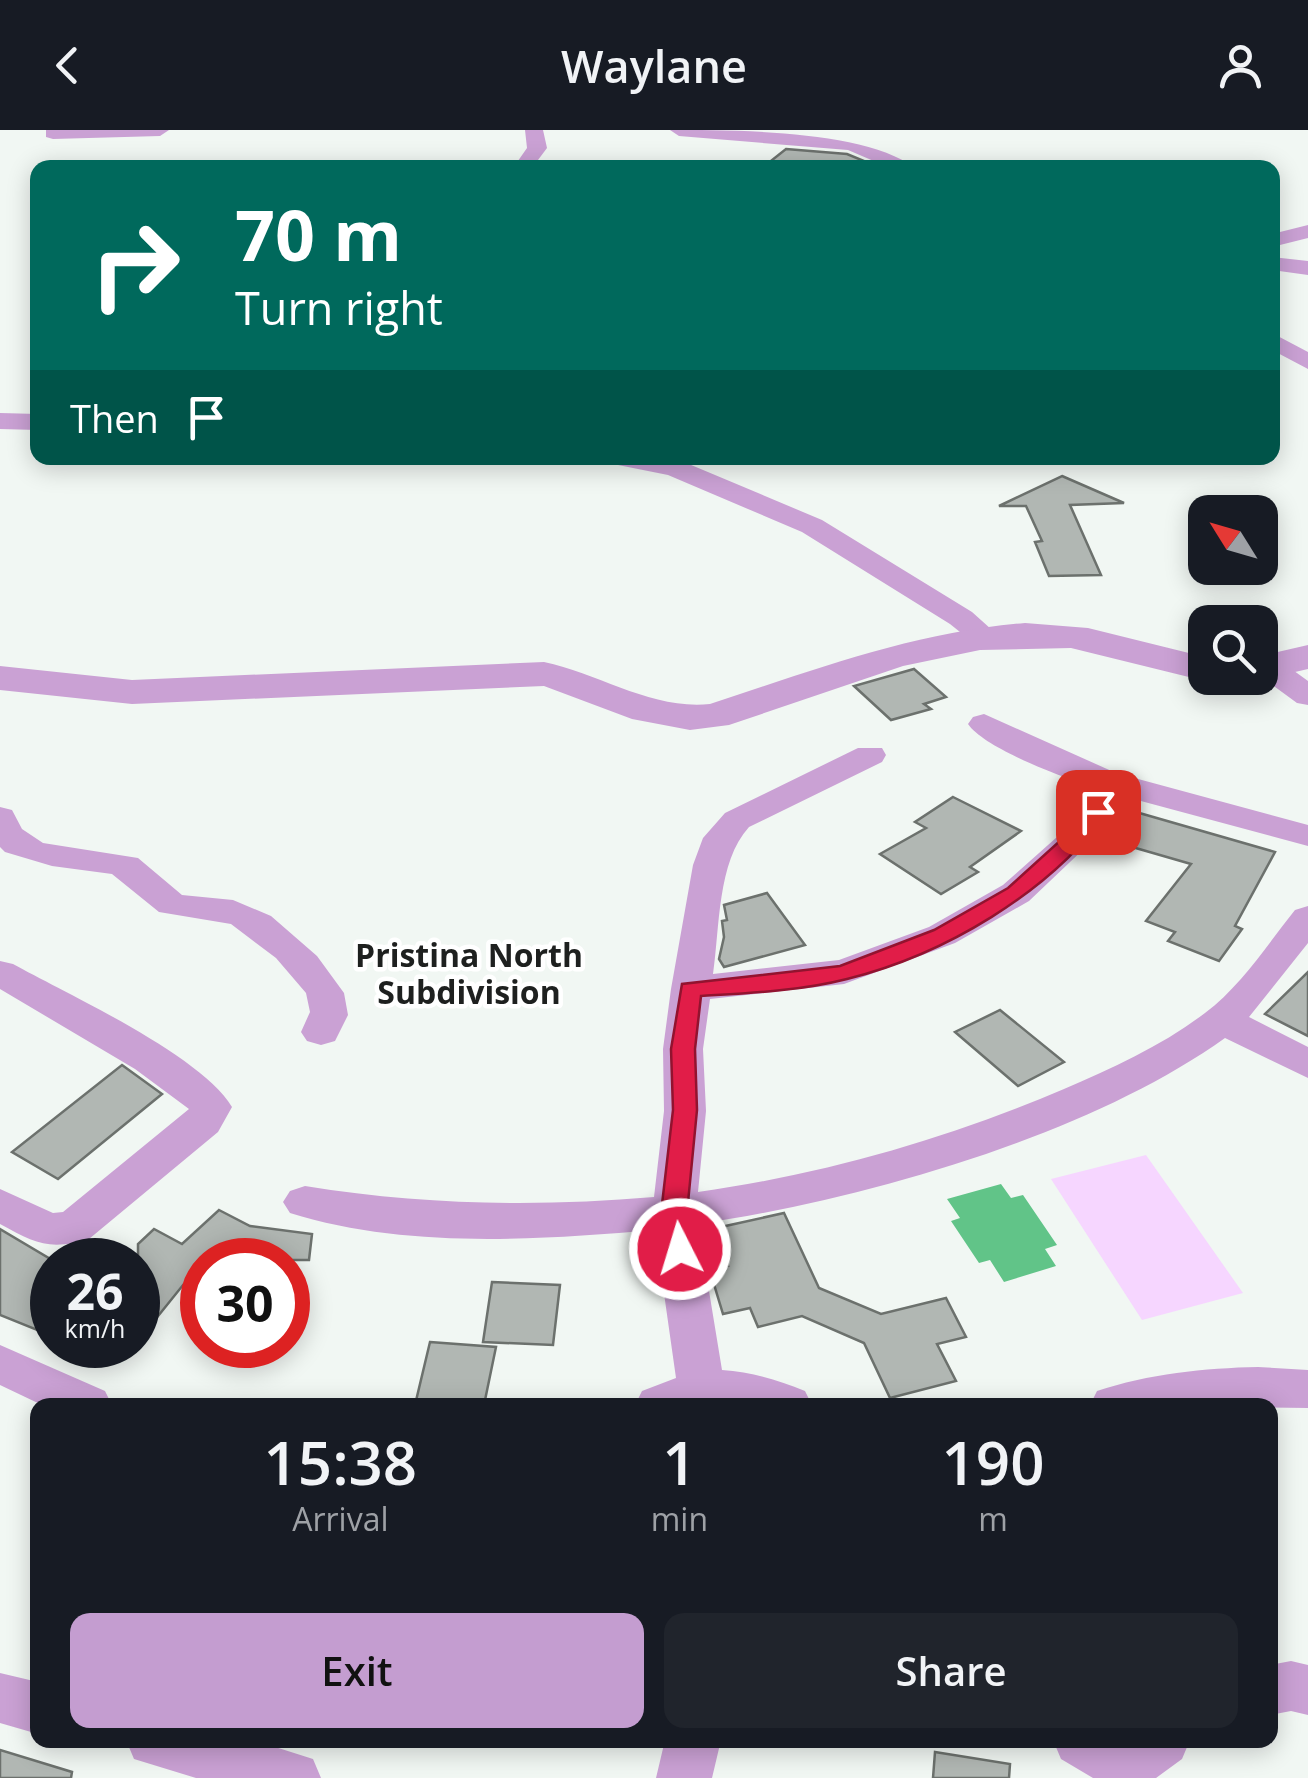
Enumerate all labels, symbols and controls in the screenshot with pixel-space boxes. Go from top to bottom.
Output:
text: Waylane [561,35,747,96]
icon: back [40,38,95,93]
icon: person [1213,38,1268,93]
text: 70 m [235,186,402,282]
icon: right [70,200,200,330]
text: Turn right [235,277,443,338]
icon: arrive [179,390,234,445]
text: Then [70,392,159,444]
north arrow [1188,495,1278,585]
map controls [1188,495,1278,695]
button: search [1188,605,1278,695]
pin [1056,770,1141,855]
icon: arrive [1071,785,1126,840]
district label: Pristina North Subdivision [355,933,583,1013]
position arrow [628,1197,732,1301]
speed limit sign: 30 [180,1238,310,1368]
text: 26 [66,1257,124,1325]
text: km/h [65,1311,125,1345]
text: 15:38 [264,1421,417,1503]
text: 1 [662,1421,697,1503]
text: 190 [942,1421,1044,1503]
text: Arrival [292,1497,389,1540]
text: min [651,1497,708,1540]
text: m [978,1497,1008,1540]
button: Exit [70,1613,644,1728]
button: Share [664,1613,1238,1728]

